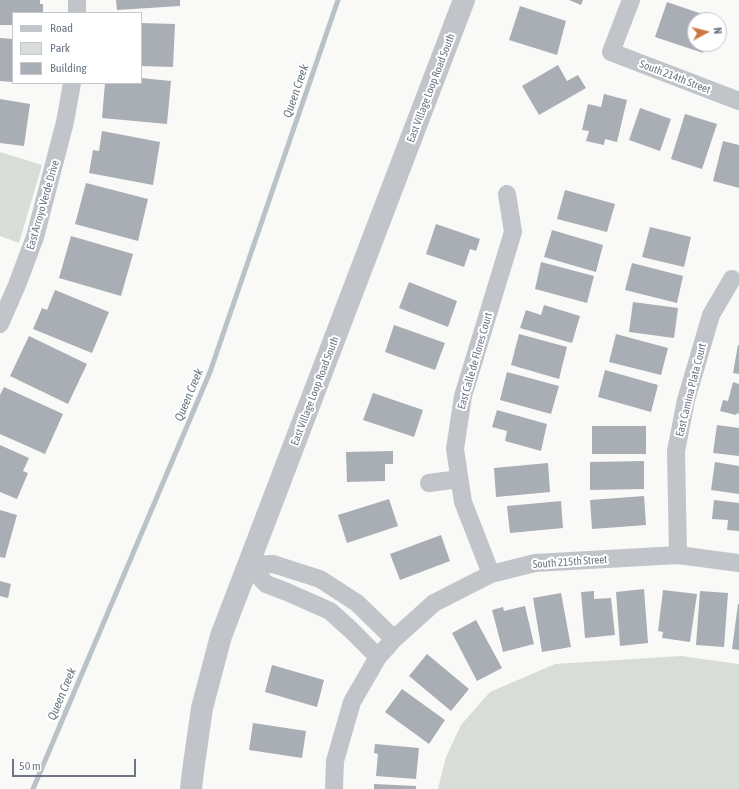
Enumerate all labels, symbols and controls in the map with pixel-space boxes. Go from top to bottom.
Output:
legend [12,12,142,84]
north arrow [687,12,727,52]
text: Road [50,21,73,35]
text: N [712,27,724,35]
street label: East Village Loop Road South [404,32,458,144]
text: Park [50,41,70,55]
street label: South 214th Street [638,57,712,97]
text: Building [50,61,87,75]
water label: Queen Creek [280,62,312,120]
street label: East Arroyo Verde Drive [24,159,62,251]
street label: East Calle de Flores Court [455,311,495,411]
street label: East Village Loop Road South [288,335,342,447]
street label: East Camina Plata Court [673,342,709,438]
water label: Queen Creek [172,367,206,423]
street label: South 215th Street [532,553,608,571]
water label: Queen Creek [45,666,79,722]
scale bar [14,751,138,777]
text: 50 m [19,759,41,773]

